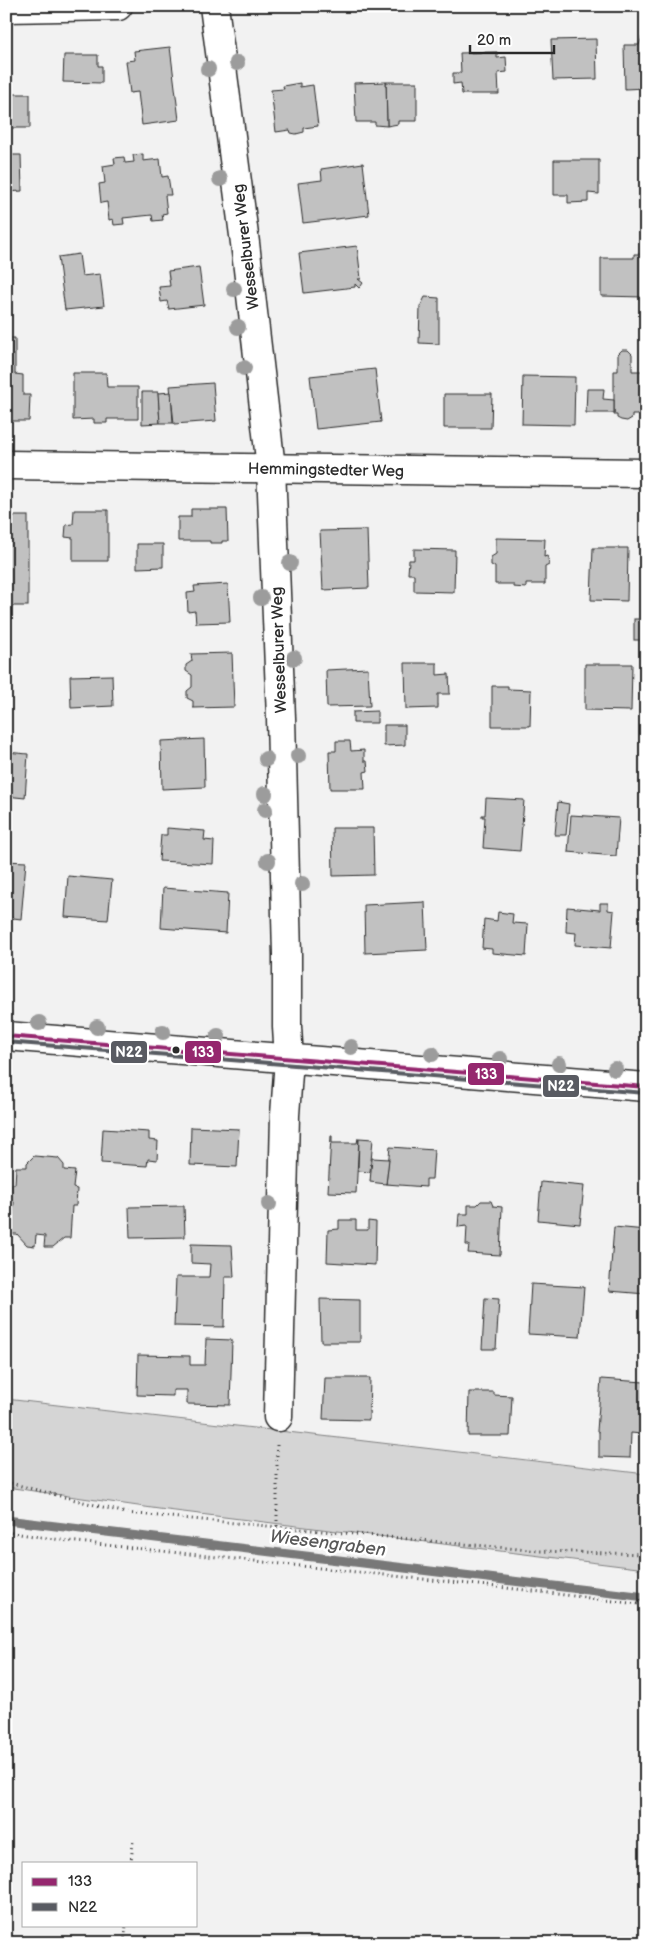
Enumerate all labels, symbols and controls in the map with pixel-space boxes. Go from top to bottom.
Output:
scale bar [470,22,553,54]
text: 20 m [477,31,511,50]
street label: Wesselburer Weg [229,183,264,311]
street label: Hemmingstedter Weg [248,460,404,481]
street label: Wesselburer Weg [268,586,291,714]
line badge: N22 [110,1040,148,1064]
line badge: 133 [184,1040,222,1064]
text: N22 [115,1044,143,1061]
text: 133 [192,1044,214,1061]
unlabelled marker [171,1045,181,1055]
line badge: 133 [467,1062,505,1086]
text: 133 [475,1066,497,1083]
line badge: N22 [542,1074,580,1098]
text: N22 [547,1078,575,1095]
water label: Wiesengraben [269,1526,387,1561]
legend [22,1862,198,1926]
text: 133 [68,1872,92,1891]
text: N22 [68,1898,97,1917]

